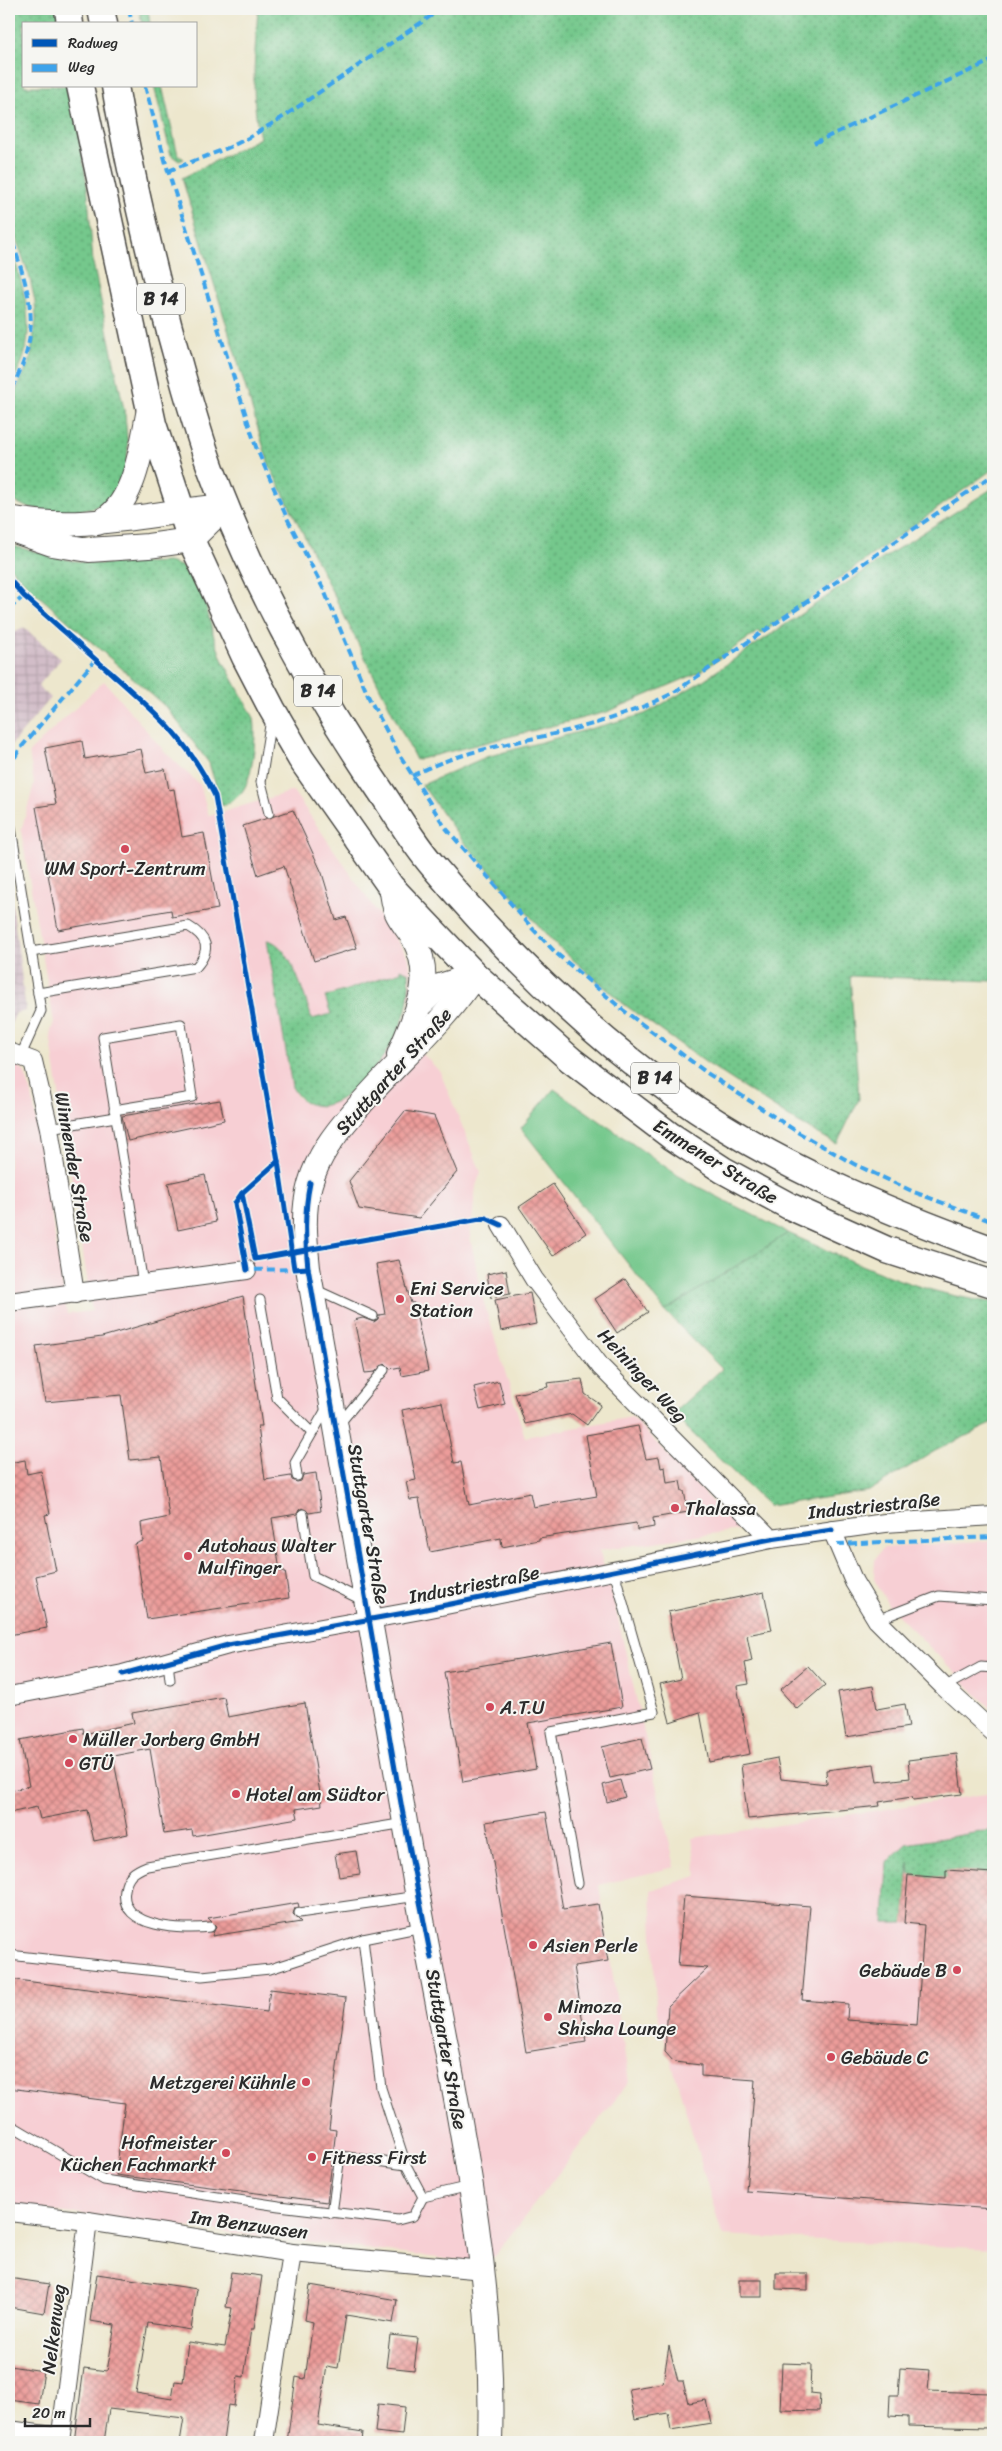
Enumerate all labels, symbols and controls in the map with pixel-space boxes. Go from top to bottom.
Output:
legend [22,22,198,88]
text: Radweg [68,30,118,56]
text: Weg [68,54,95,80]
road number: B 14 [137,284,185,314]
road number: B 14 [294,676,342,706]
marker: WM Sport-Zentrum [119,843,131,855]
place label: WM Sport-Zentrum [44,852,206,885]
street label: Stuttgarter Straße [327,1000,460,1143]
road number: B 14 [631,1062,679,1094]
street label: Winnender Straße [45,1089,104,1245]
street label: Emmener Straße [646,1110,785,1213]
place label: Eni Service Station [410,1272,504,1327]
marker: Eni Service Station [394,1293,406,1305]
street label: Heininger Weg [590,1320,696,1431]
street label: Stuttgarter Straße [338,1441,399,1607]
street label: Industriestraße [805,1482,942,1529]
place label: Thalassa [685,1492,757,1525]
marker: Thalassa [669,1502,681,1514]
place label: Autohaus Walter Mulfinger [197,1529,337,1584]
marker: Autohaus Walter Mulfinger [182,1550,194,1562]
street label: Industriestraße [405,1556,543,1614]
place label: A.T.U [499,1691,546,1724]
marker: A.T.U [484,1701,496,1713]
place label: Müller Jorberg GmbH [83,1723,261,1756]
marker: Müller Jorberg GmbH [67,1733,79,1745]
place label: GTÜ [79,1747,114,1780]
marker: GTÜ [63,1757,75,1769]
place label: Hotel am Südtor [246,1778,386,1811]
marker: Hotel am Südtor [230,1788,242,1800]
place label: Asien Perle [542,1929,638,1962]
marker: Asien Perle [527,1939,539,1951]
place label: Gebäude B [859,1954,947,1987]
marker: Gebäude B [951,1964,963,1976]
street label: Stuttgarter Straße [416,1966,477,2132]
place label: Mimoza Shisha Lounge [558,1990,677,2045]
marker: Mimoza Shisha Lounge [542,2011,554,2023]
place label: Gebäude C [841,2041,929,2074]
marker: Gebäude C [825,2051,837,2063]
place label: Metzgerei Kühnle [150,2066,296,2099]
marker: Metzgerei Kühnle [300,2076,312,2088]
place label: Hofmeister Küchen Fachmarkt [61,2126,217,2181]
place label: Fitness First [322,2141,427,2174]
marker: Hofmeister Küchen Fachmarkt [220,2147,232,2159]
marker: Fitness First [306,2151,318,2163]
street label: Im Benzwasen [187,2200,310,2249]
street label: Nelkenweg [32,2282,75,2376]
scale bar [25,2396,90,2428]
text: 20 m [32,2400,66,2426]

